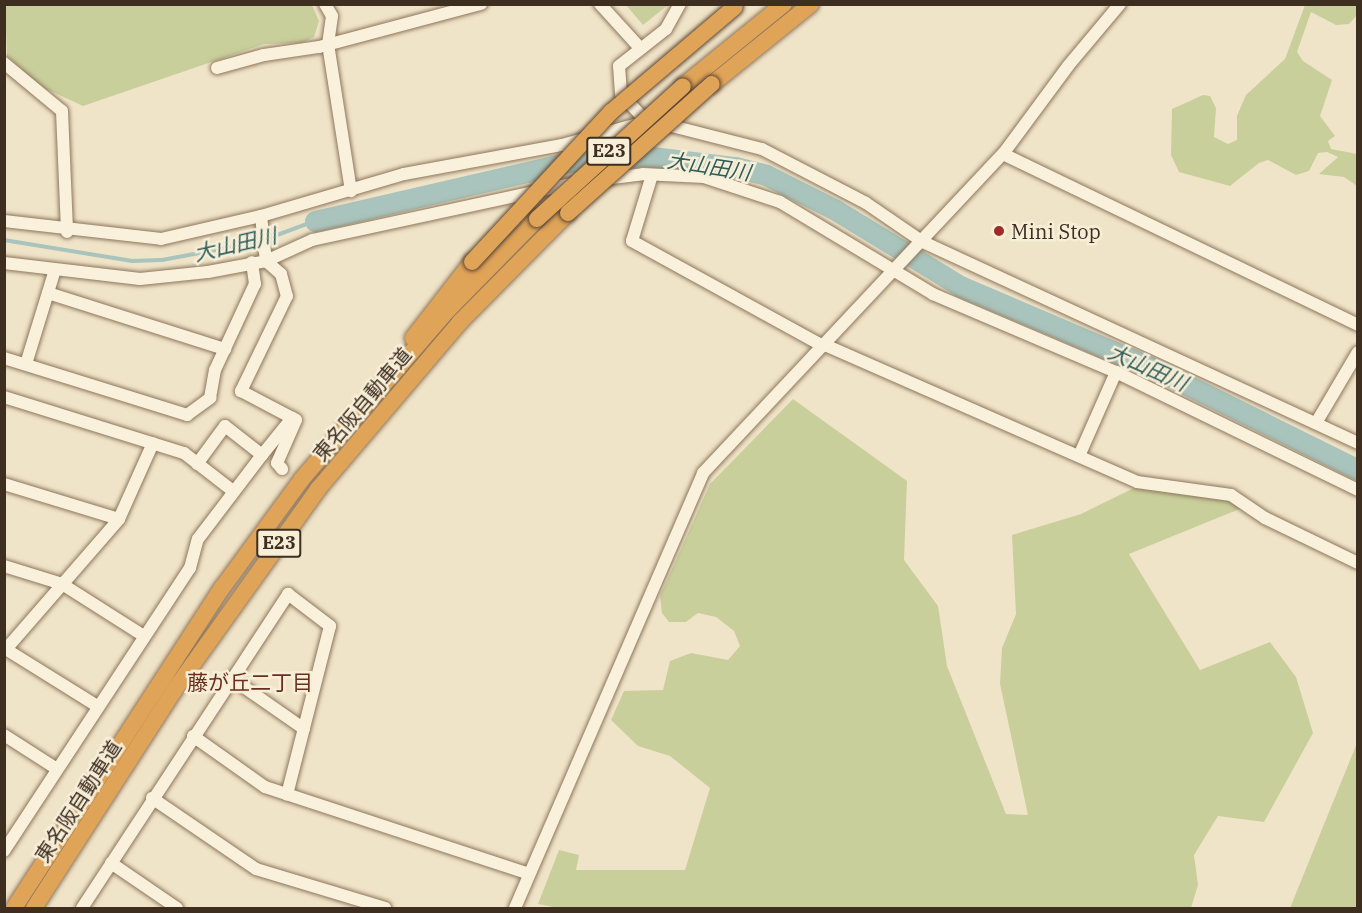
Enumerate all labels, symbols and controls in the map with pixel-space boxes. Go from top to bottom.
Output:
road number: E23 [585,136,633,166]
water label: 大山田川 [666,147,752,185]
place label: Mini Stop [1011,219,1101,243]
water label: 大山田川 [191,222,279,266]
marker: Mini Stop [992,224,1006,238]
water label: 大山田川 [1105,338,1191,396]
street label: 東名阪自動車道 [308,343,416,465]
road number: E23 [255,528,303,558]
district label: 藤が丘二丁目 [187,669,313,695]
street label: 東名阪自動車道 [30,736,126,866]

